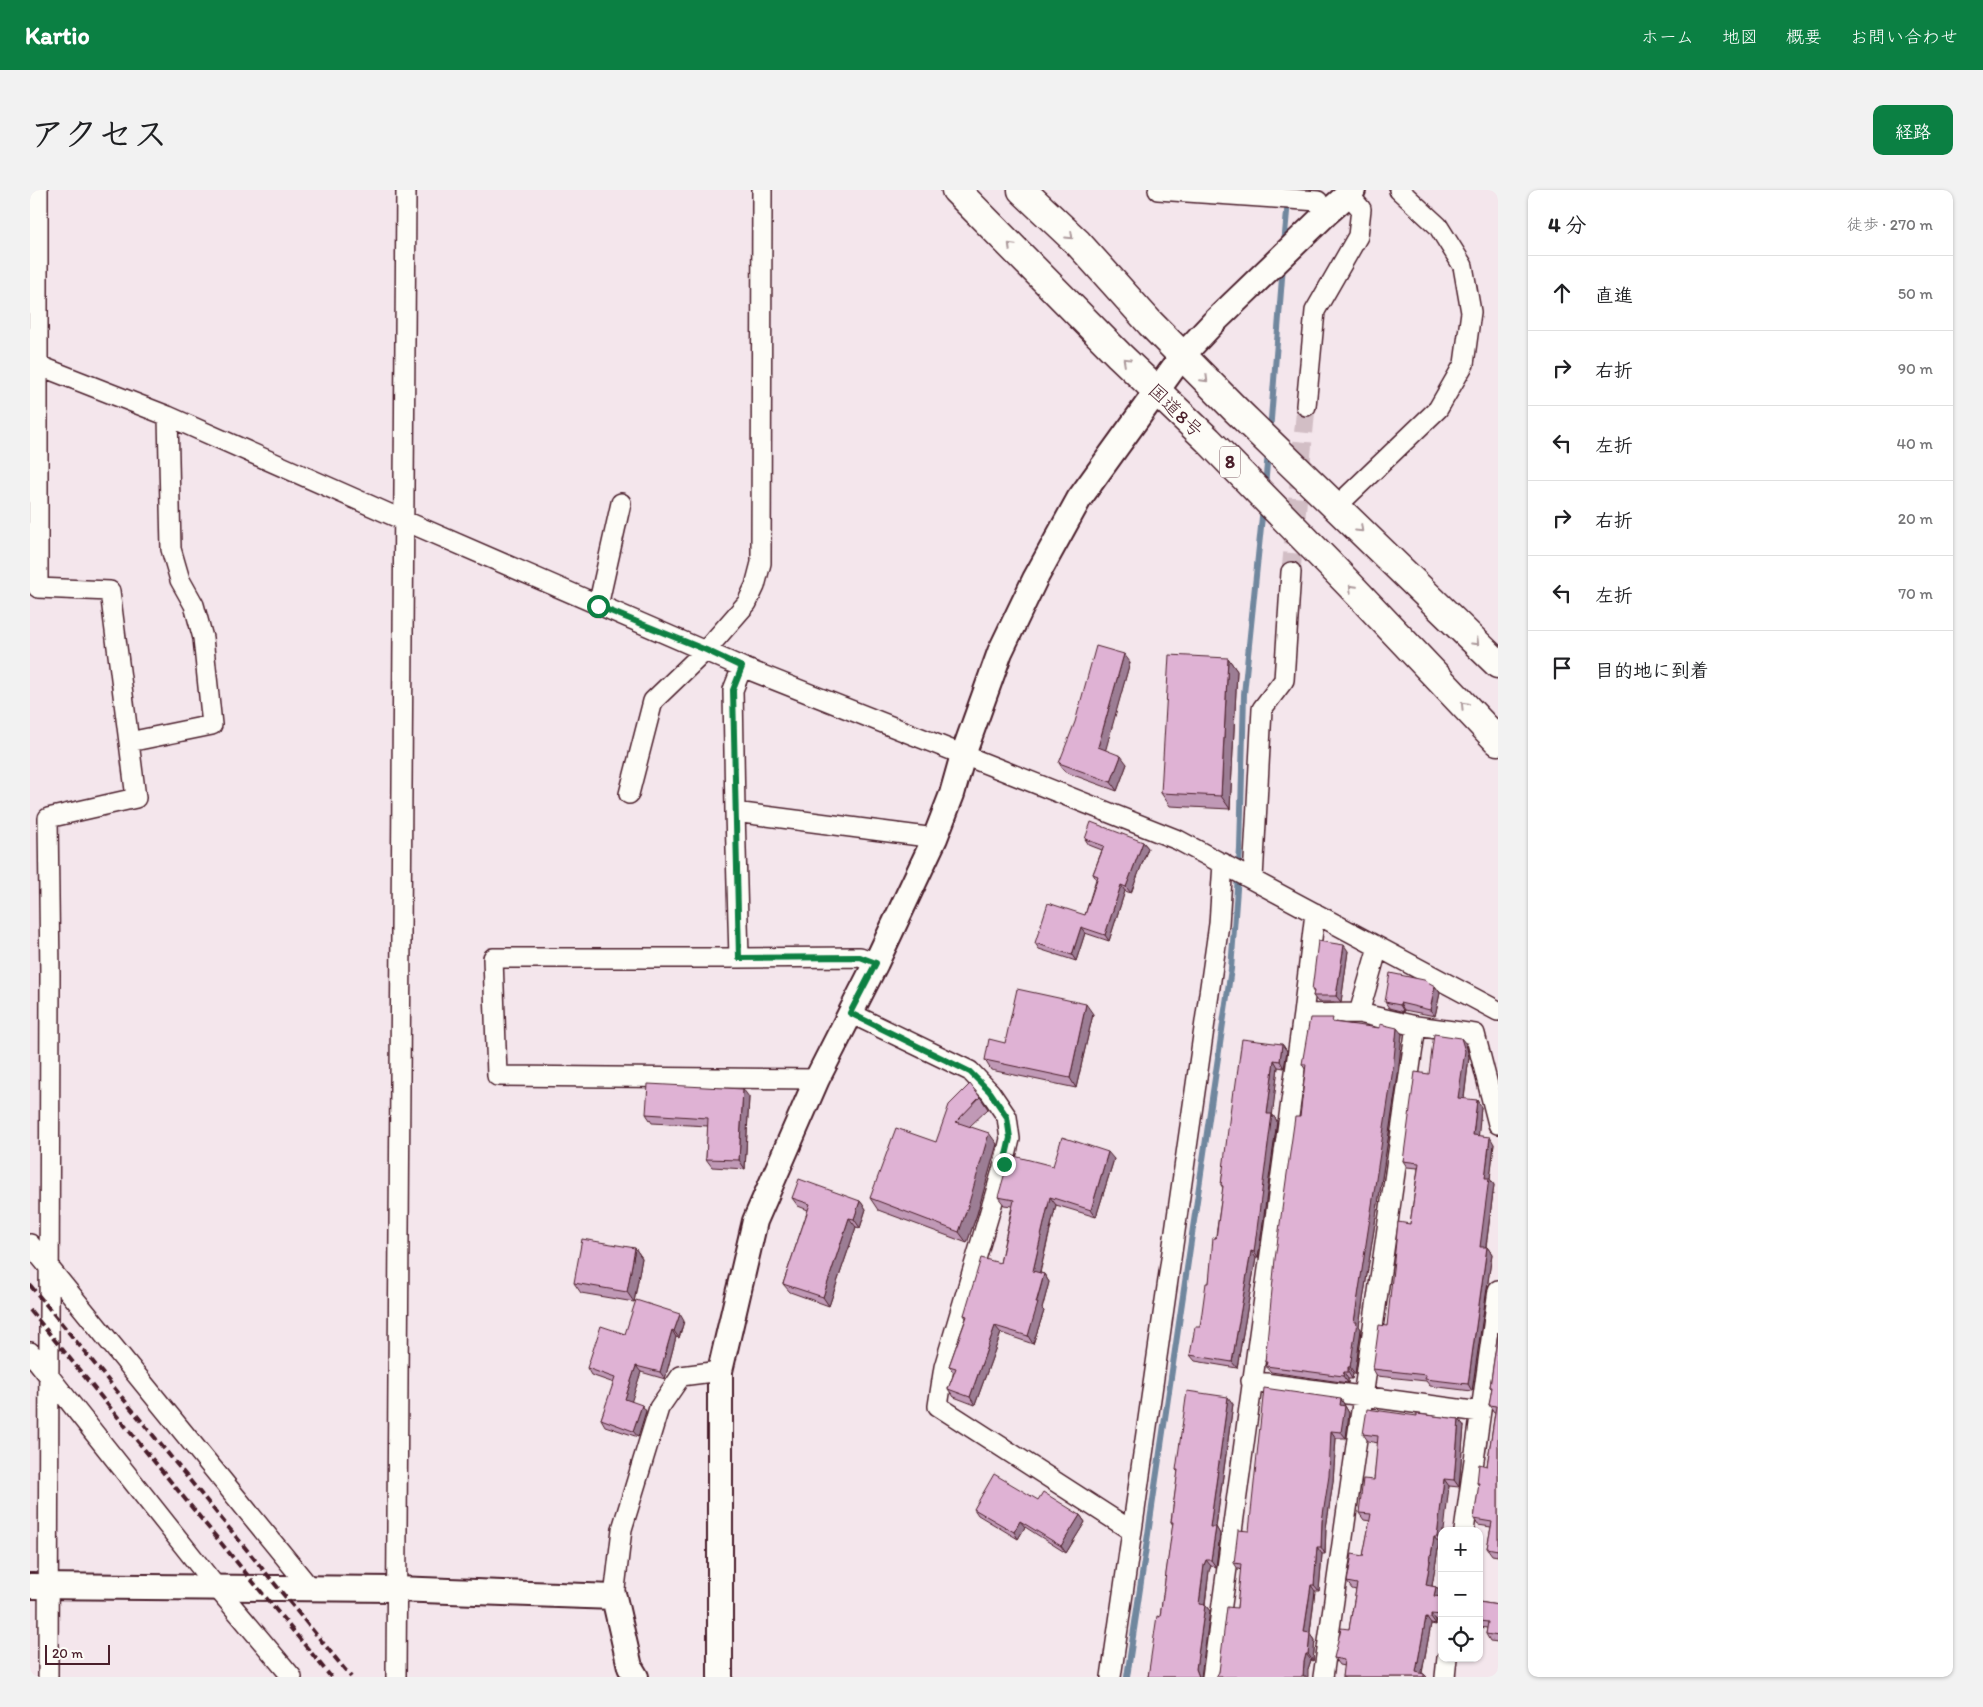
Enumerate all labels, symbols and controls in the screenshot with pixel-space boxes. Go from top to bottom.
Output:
text: Kartio [25,21,90,50]
text: ホーム [1641,26,1694,48]
text: 地図 [1722,26,1758,48]
text: 概要 [1786,26,1822,48]
text: お問い合わせ [1850,26,1958,48]
button: 経路 [1873,105,1953,155]
text: アクセス [30,113,168,155]
text: 4 分 [1548,212,1586,237]
text: 徒歩 · 270 m [1847,215,1933,234]
one-way arrow [1064,230,1073,239]
one-way arrow [1008,243,1017,252]
icon: ahead [1548,279,1576,307]
text: 直進 [1595,284,1633,307]
text: 50 m [1898,284,1933,303]
icon: right [1548,354,1576,382]
one-way arrow [1123,358,1132,367]
text: 右折 [1595,359,1633,382]
text: 90 m [1898,359,1933,378]
one-way arrow [1200,373,1209,382]
street label: 国道8号 [1143,379,1208,442]
icon: left [1548,429,1576,457]
text: 左折 [1595,434,1633,457]
text: 40 m [1896,434,1933,453]
road number: 8 [1220,446,1240,478]
icon: right [1548,504,1576,532]
text: 右折 [1595,509,1633,532]
text: 20 m [1898,509,1933,528]
one-way arrow [1354,523,1363,532]
icon: left [1548,579,1576,607]
one-way arrow [1349,584,1358,593]
text: 左折 [1595,584,1633,607]
text: 70 m [1898,584,1933,603]
route start [587,595,610,618]
one-way arrow [1470,636,1479,645]
icon: arrive [1548,654,1576,682]
text: 目的地に到着 [1595,659,1709,682]
one-way arrow [1461,702,1470,711]
route end [993,1153,1016,1176]
map controls [1438,1527,1483,1662]
button: + [1438,1527,1483,1572]
button: − [1438,1572,1483,1617]
button: locate [1438,1617,1483,1662]
scale bar [45,1642,110,1665]
text: 20 m [52,1645,83,1662]

